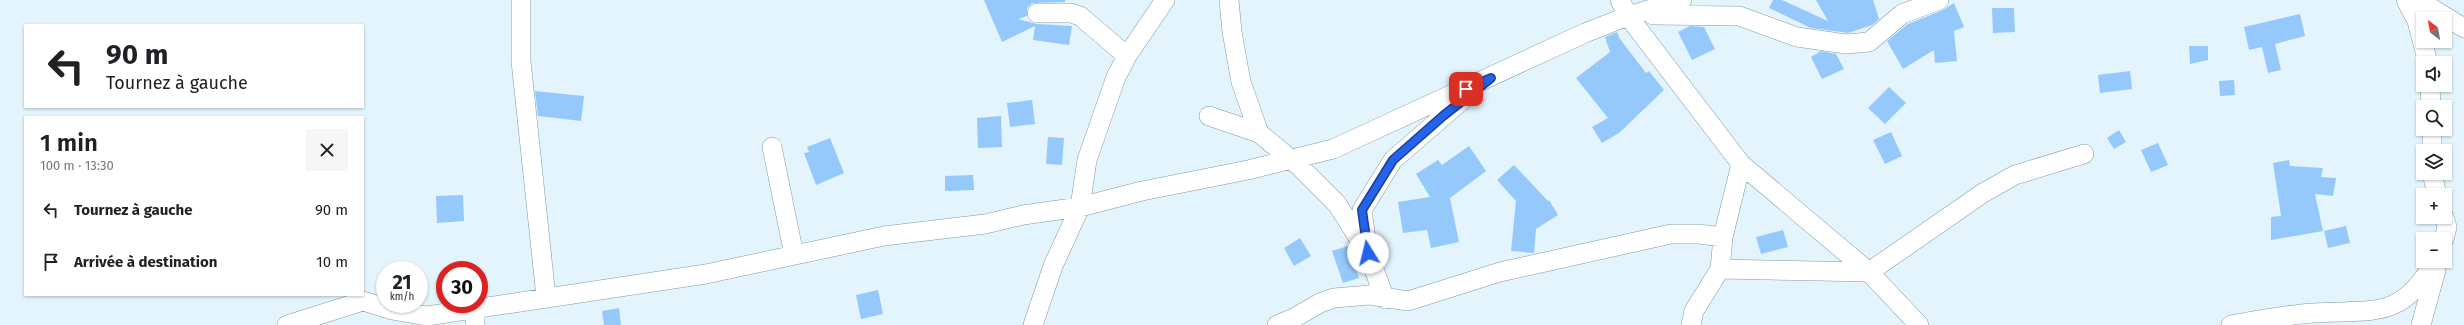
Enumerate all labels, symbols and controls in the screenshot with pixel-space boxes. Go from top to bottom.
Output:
north arrow [2416,12,2452,48]
map controls [2416,12,2452,268]
text: 90 m [106,38,168,71]
icon: left [40,40,92,92]
button: sound [2416,56,2452,92]
text: Tournez à gauche [106,72,248,94]
pin [1449,72,1483,106]
icon: arrive [1455,78,1477,100]
button: search [2416,100,2452,136]
text: 1 min [40,129,98,157]
button: close [306,129,348,171]
button: layers [2416,144,2452,180]
text: 100 m · 13:30 [40,158,114,173]
button: + [2416,188,2452,224]
icon: left [40,199,62,221]
text: Tournez à gauche [74,201,193,219]
text: 90 m [315,201,348,219]
position arrow [1347,232,1389,274]
button: − [2416,232,2452,268]
icon: arrive [40,251,62,273]
text: Arrivée à destination [74,253,217,271]
text: 10 m [316,253,348,271]
speed limit sign: 30 [436,261,488,313]
text: 21 [392,270,412,294]
text: km/h [390,291,414,303]

